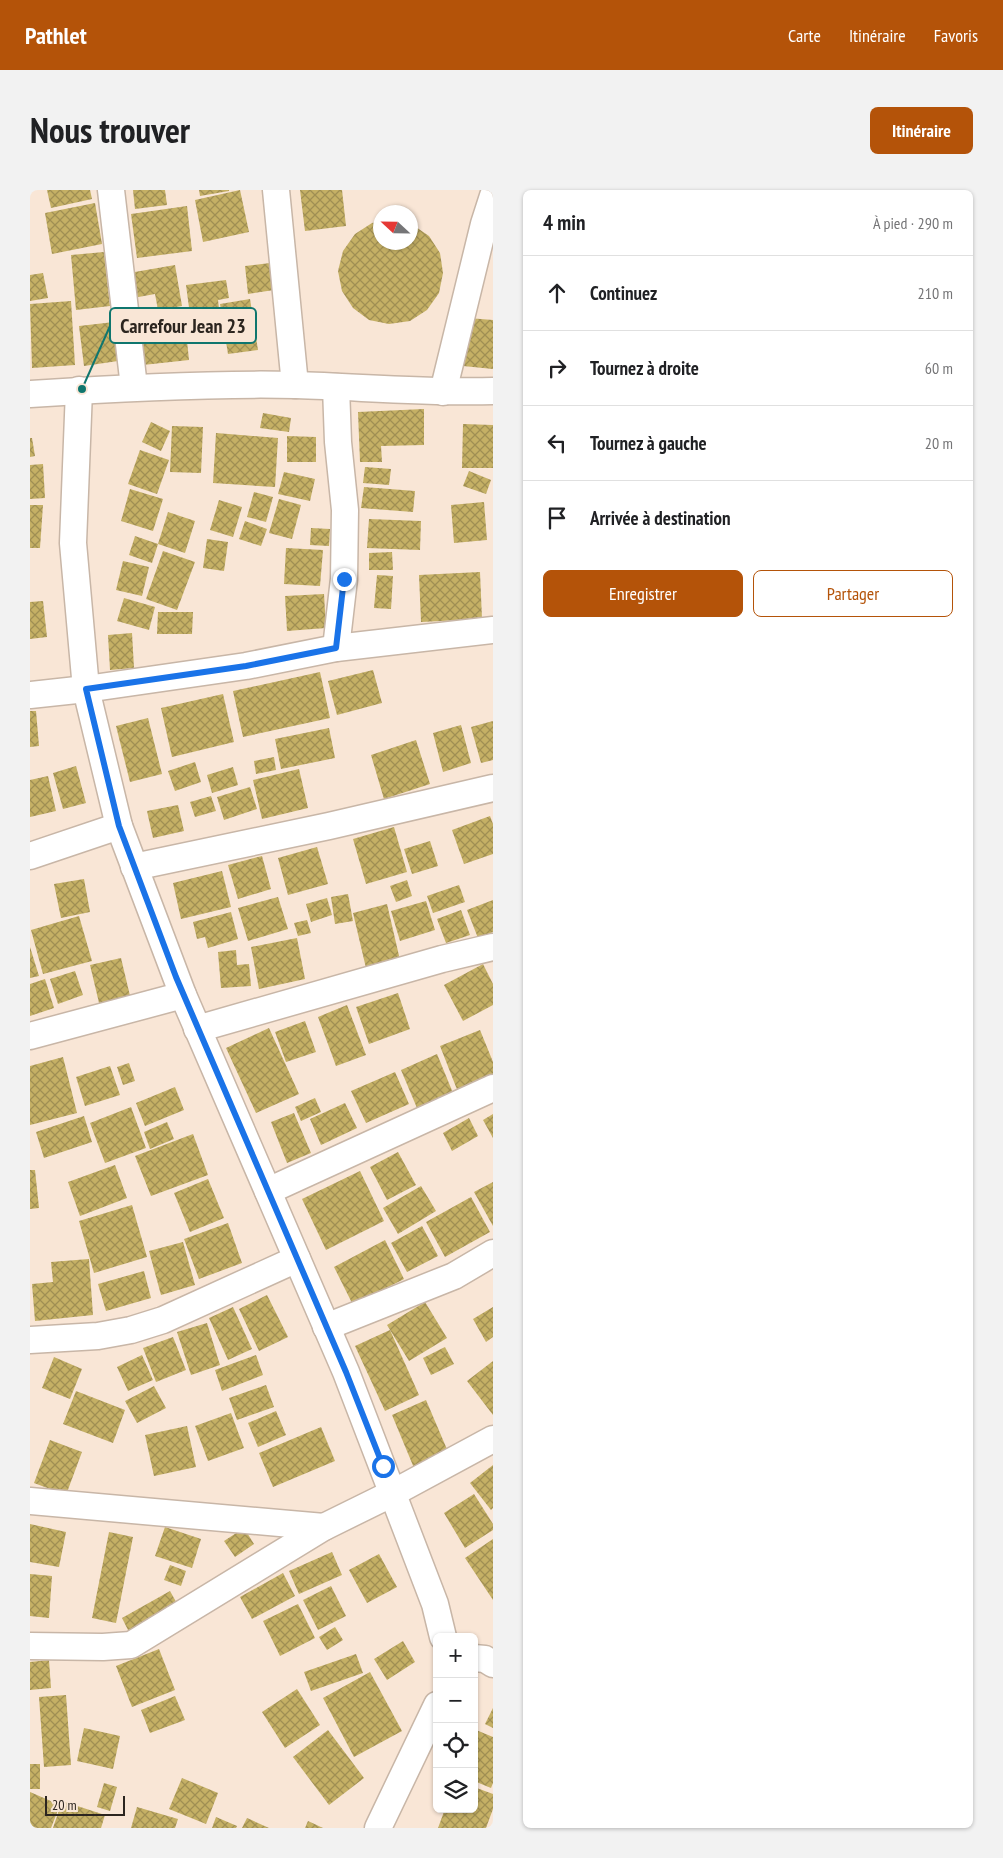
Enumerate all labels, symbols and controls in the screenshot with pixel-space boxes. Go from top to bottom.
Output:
text: Pathlet [25,20,87,51]
text: Carte [788,24,821,47]
text: Itinéraire [849,24,906,47]
text: Favoris [934,24,978,47]
text: Nous trouver [30,107,190,153]
button: Itinéraire [870,107,973,154]
north arrow [373,205,418,250]
text: 4 min [543,209,585,236]
text: À pied · 290 m [873,213,953,233]
icon: ahead [543,279,571,307]
text: Continuez [590,281,657,305]
text: 210 m [918,283,953,303]
callout: Carrefour Jean 23 [110,308,256,343]
text: Carrefour Jean 23 [120,313,246,339]
icon: right [543,354,571,382]
text: Tournez à droite [590,356,699,380]
text: 60 m [925,358,953,378]
icon: left [543,429,571,457]
text: Tournez à gauche [590,431,707,455]
text: 20 m [925,433,953,453]
icon: arrive [543,504,571,532]
text: Arrivée à destination [590,506,731,530]
route end [333,568,356,591]
button: Enregistrer [543,570,743,617]
button: Partager [753,570,953,617]
route start [372,1455,395,1478]
map controls [433,1633,478,1813]
button: + [433,1633,478,1678]
button: − [433,1678,478,1723]
button: locate [433,1723,478,1768]
button: layers [433,1768,478,1813]
scale bar [45,1793,125,1816]
text: 20 m [52,1796,77,1814]

